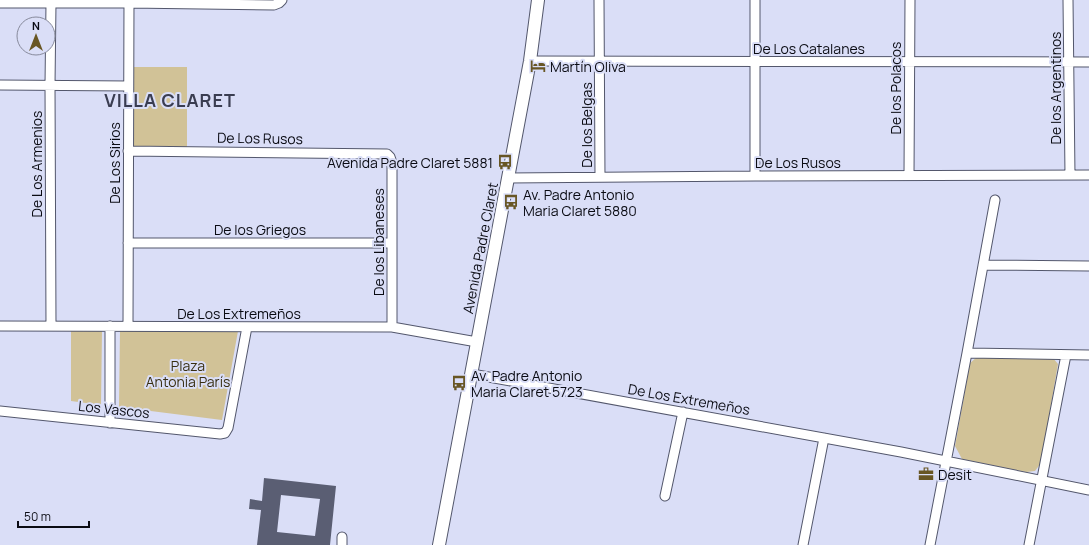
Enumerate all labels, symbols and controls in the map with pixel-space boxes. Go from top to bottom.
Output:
north arrow [16,16,56,56]
text: N [32,18,40,33]
street label: De los Argentinos [1046,32,1065,144]
street label: De Los Catalanes [753,39,865,58]
street label: De los Polacos [886,42,905,134]
hotel icon: Martín Oliva [529,57,547,75]
place label: Martín Oliva [550,57,626,76]
street label: De los Belgas [577,82,596,168]
district label: VILLA CLARET [104,88,236,112]
street label: De Los Armenios [27,111,46,217]
street label: De Los Sirios [105,122,124,204]
street label: De Los Rusos [217,128,303,148]
place label: Avenida Padre Claret 5881 [327,153,493,172]
bus stop icon: Avenida Padre Claret 5881 [496,153,514,171]
street label: De Los Rusos [755,153,841,172]
street label: Avenida Padre Claret [458,180,502,315]
place label: Av. Padre Antonio Maria Claret 5880 [523,185,637,220]
street label: De los Libaneses [369,188,388,296]
bus stop icon: Av. Padre Antonio Maria Claret 5880 [502,193,520,211]
street label: De los Griegos [214,220,306,239]
street label: De Los Extremeños [177,304,301,323]
park label: Plaza Antonia París [146,356,230,391]
place label: Av. Padre Antonio Maria Claret 5723 [471,366,583,401]
bus stop icon: Av. Padre Antonio Maria Claret 5723 [450,374,468,392]
street label: De Los Extremeños [626,379,752,419]
street label: Los Vascos [77,396,151,422]
office icon: Desit [917,465,935,483]
place label: Desit [938,465,972,484]
scale bar [18,503,89,529]
text: 50 m [24,508,51,525]

